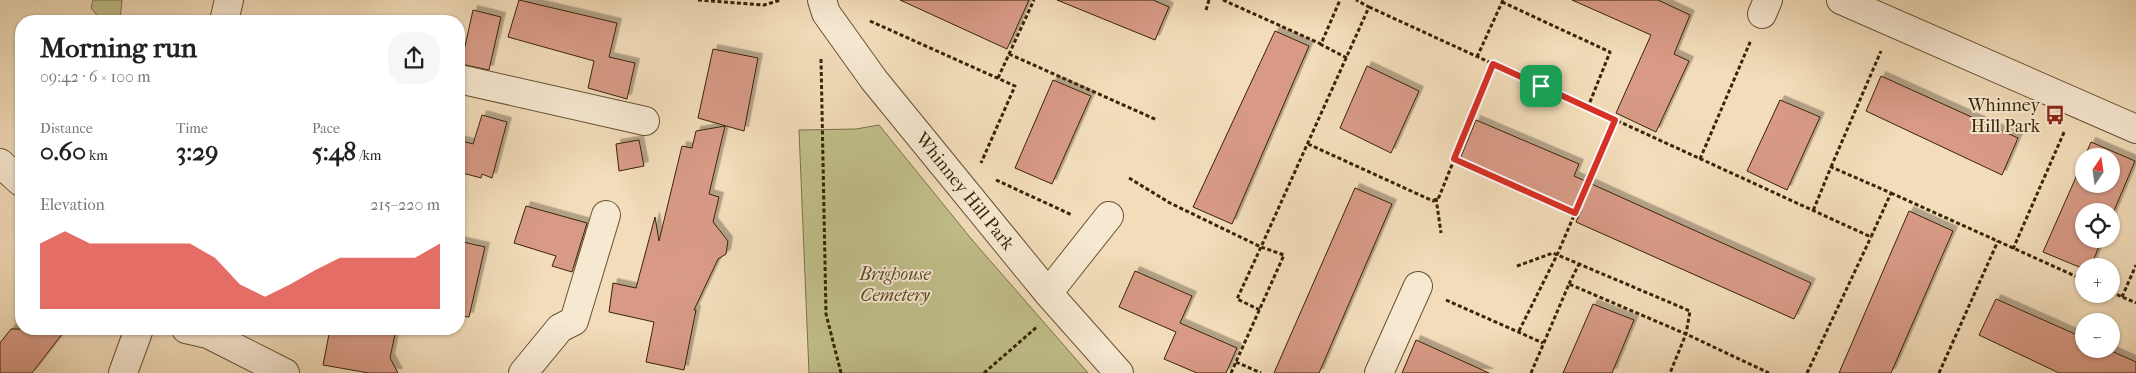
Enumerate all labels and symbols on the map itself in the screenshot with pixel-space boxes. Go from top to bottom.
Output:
pin [1520,65,1562,107]
place label: Whinney Hill Park [1967,95,2041,137]
bus stop icon: Whinney Hill Park [2044,104,2066,126]
street label: Whinney Hill Park [910,128,1019,255]
north arrow [2075,148,2120,192]
park label: Brighouse Cemetery [858,264,932,306]

